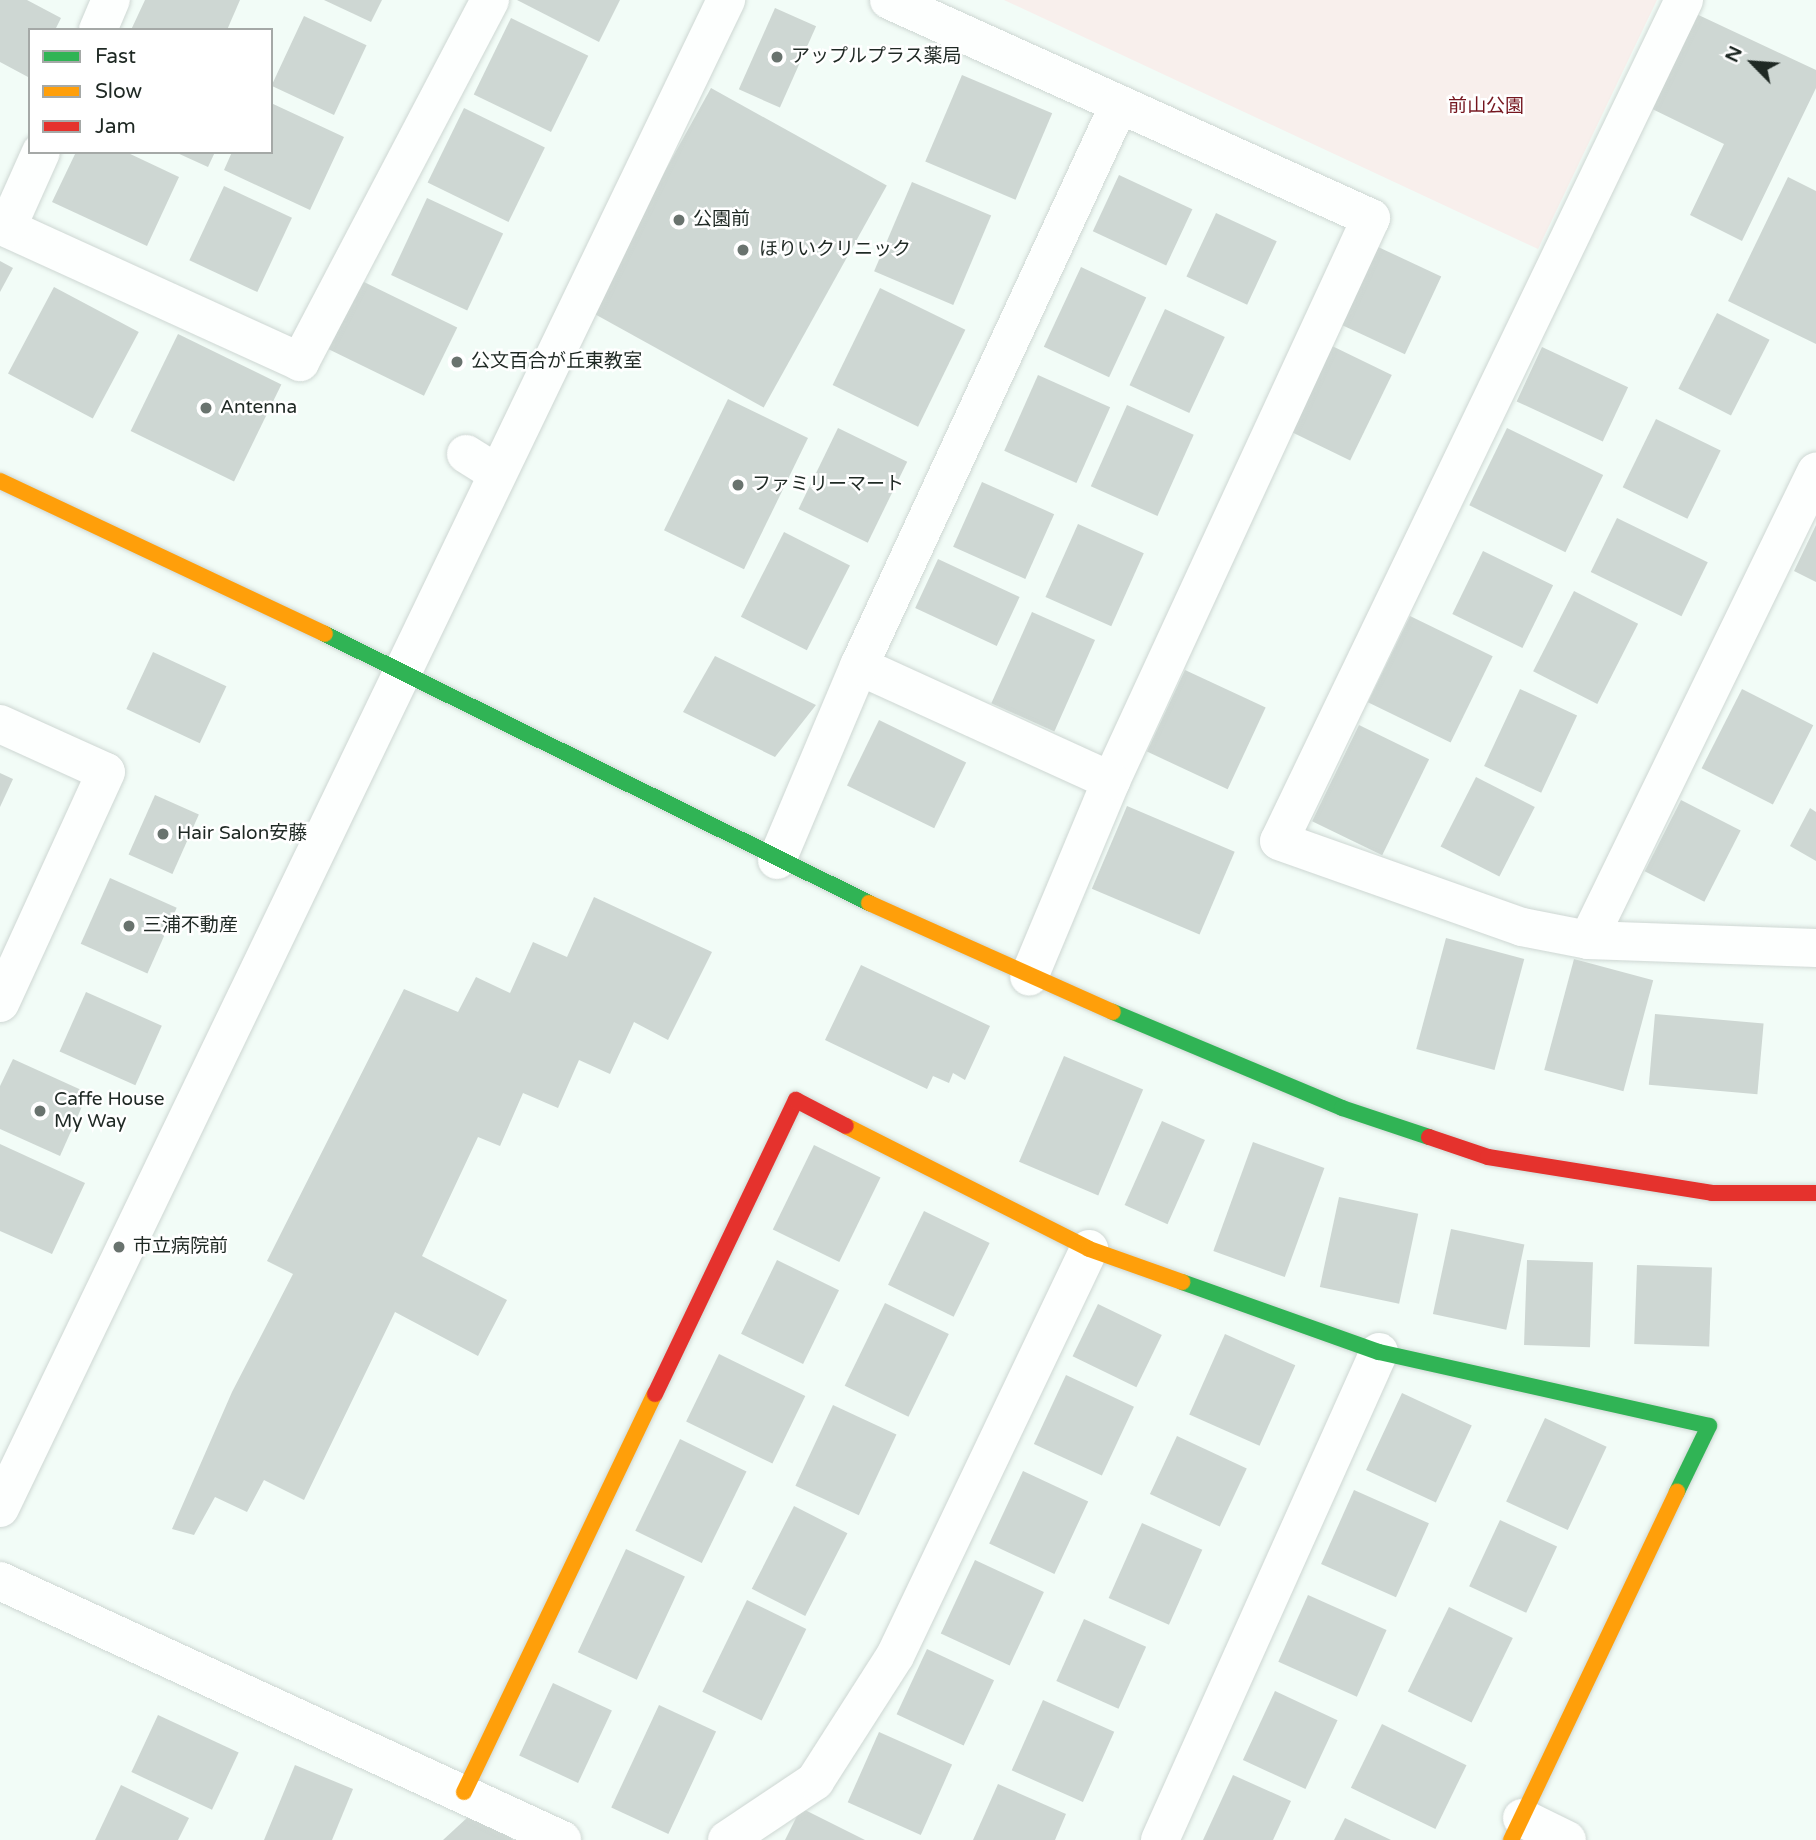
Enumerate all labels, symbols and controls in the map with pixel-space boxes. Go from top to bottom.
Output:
legend [28,28,273,154]
north arrow [1718,28,1788,98]
text: N [1721,43,1747,66]
text: Fast [95,44,136,69]
place label: アップルプラス薬局 [791,46,962,68]
marker: アップルプラス薬局 [769,49,785,65]
text: Slow [95,79,142,104]
park label: 前山公園 [1448,96,1524,118]
text: Jam [95,114,136,139]
place label: 公園前 [693,209,750,231]
marker: 公園前 [671,212,687,228]
place label: ほりいクリニック [759,239,911,261]
marker: ほりいクリニック [733,240,753,260]
place label: 公文百合が丘東教室 [471,351,642,373]
marker: 公文百合が丘東教室 [449,354,465,370]
place label: Antenna [220,397,297,419]
marker: Antenna [198,400,214,416]
place label: ファミリーマート [752,474,904,496]
marker: ファミリーマート [730,477,746,493]
place label: Hair Salon安藤 [177,823,307,845]
marker: Hair Salon安藤 [155,826,171,842]
place label: 三浦不動産 [143,915,238,937]
marker: 三浦不動産 [121,918,137,934]
place label: Caffe House My Way [54,1089,165,1133]
marker: Caffe House My Way [32,1103,48,1119]
place label: 市立病院前 [133,1236,228,1258]
marker: 市立病院前 [111,1239,127,1255]

